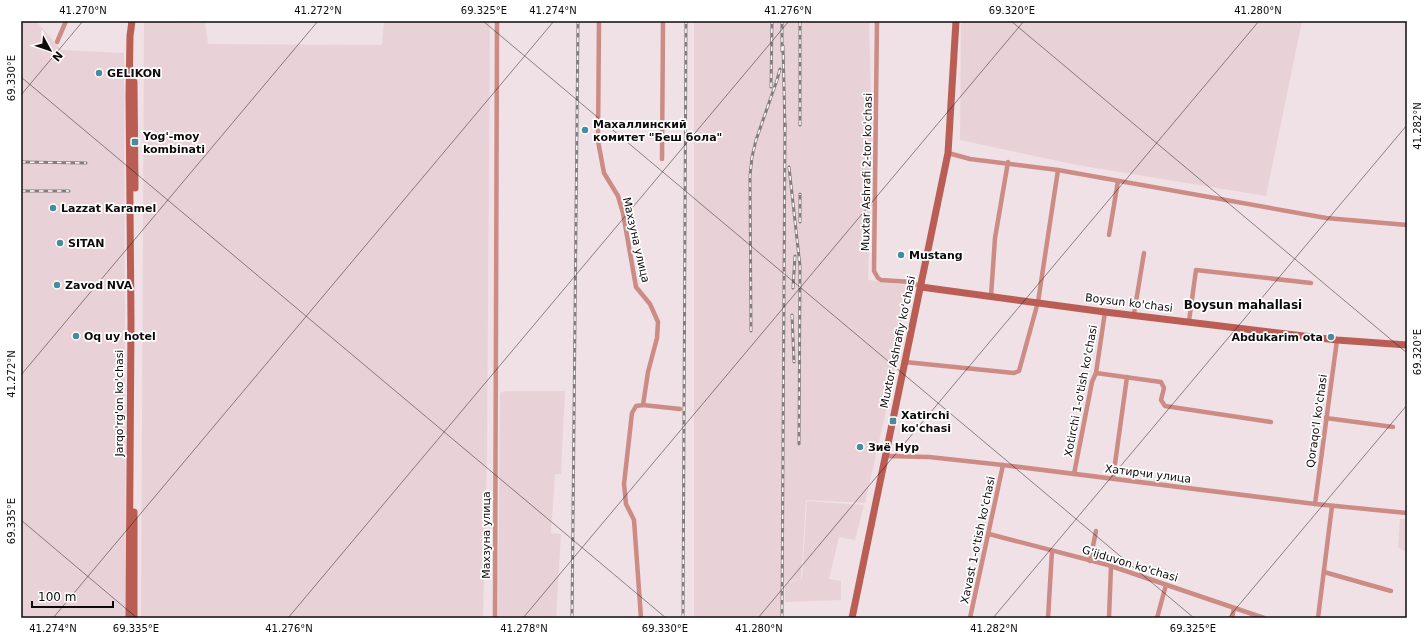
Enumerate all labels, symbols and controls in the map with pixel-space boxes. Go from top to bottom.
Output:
text: 41.270°N [59,5,107,16]
text: 41.272°N [294,5,342,16]
text: 69.325°E [461,5,507,16]
text: 41.274°N [529,5,577,16]
text: 41.276°N [764,5,812,16]
text: 69.320°E [989,5,1035,16]
text: 41.280°N [1234,5,1282,16]
north arrow [30,30,70,70]
text: N [49,48,65,64]
text: 69.330°E [6,55,17,101]
place label: GELIKON [107,67,161,80]
marker: GELIKON [94,68,104,78]
street label: Muxtar Ashrafi 2-tor ko'chasi [859,93,875,251]
text: 41.282°N [1412,102,1423,150]
place label: Махаллинский комитет "Беш бола" [593,118,722,144]
marker: Махаллинский комитет "Беш бола" [580,125,590,135]
place label: Yog'-moy kombinati [142,130,205,156]
marker: Yog'-moy kombinati [130,137,140,147]
street label: Махзуна улица [620,196,652,284]
place label: Lazzat Karamel [61,202,156,215]
marker: Lazzat Karamel [48,203,58,213]
place label: SITAN [68,237,104,250]
marker: SITAN [55,238,65,248]
place label: Mustang [909,249,963,262]
marker: Mustang [896,250,906,260]
street label: Muxtor Ashrafiy ko'chasi [878,275,918,409]
place label: Zavod NVA [65,279,133,292]
marker: Zavod NVA [52,280,62,290]
street label: Boysun ko'chasi [1084,291,1174,315]
district label: Boysun mahallasi [1184,298,1302,312]
street label: Xotirchi 1-o'tish ko'chasi [1062,324,1100,458]
text: 69.320°E [1412,329,1423,375]
place label: Oq uy hotel [84,330,156,343]
marker: Oq uy hotel [71,331,81,341]
place label: Abdukarim ota [1231,331,1323,344]
marker: Abdukarim ota [1326,332,1336,342]
text: 41.272°N [6,350,17,398]
street label: Jarqo'rg'on ko'chasi [113,350,126,457]
street label: Qoraqo'l ko'chasi [1304,373,1330,469]
place label: Xatirchi ko'chasi [901,409,951,435]
marker: Xatirchi ko'chasi [888,416,898,426]
place label: Зиё Нур [868,441,919,454]
marker: Зиё Нур [855,442,865,452]
street label: Хатирчи улица [1104,462,1192,486]
street label: Xavast 1-o'tish ko'chasi [958,475,998,605]
street label: Махзуна улица [480,491,493,579]
text: 69.335°E [6,498,17,544]
street label: G'ijduvon ko'chasi [1080,543,1180,585]
scale bar [32,583,113,609]
text: 100 m [38,590,76,604]
text: 41.274°N [29,623,77,634]
text: 69.335°E [113,623,159,634]
text: 41.276°N [265,623,313,634]
text: 41.278°N [500,623,548,634]
text: 69.330°E [642,623,688,634]
text: 41.280°N [735,623,783,634]
text: 41.282°N [970,623,1018,634]
text: 69.325°E [1170,623,1216,634]

